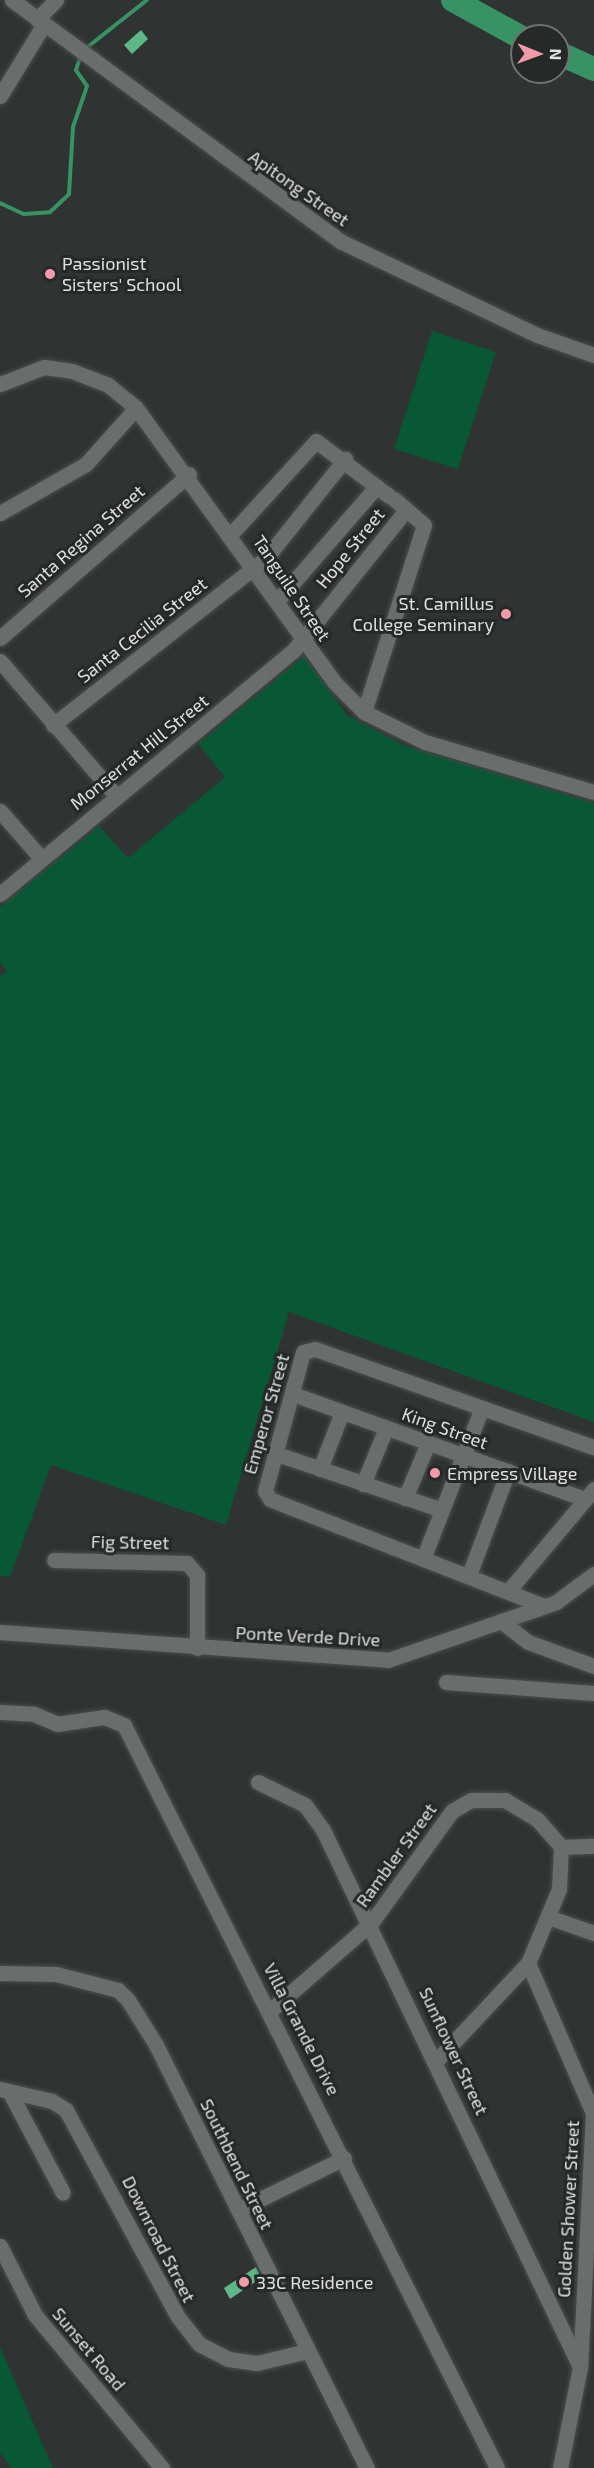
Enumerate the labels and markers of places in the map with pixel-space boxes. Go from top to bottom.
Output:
place label: Passionist Sisters' School [62,253,182,296]
marker: Passionist Sisters' School [43,267,57,281]
place label: St. Camillus College Seminary [352,593,494,636]
marker: St. Camillus College Seminary [499,607,513,621]
place label: Empress Village [447,1462,578,1484]
marker: Empress Village [428,1466,442,1480]
place label: 33C Residence [256,2271,373,2293]
marker: 33C Residence [237,2275,251,2289]

